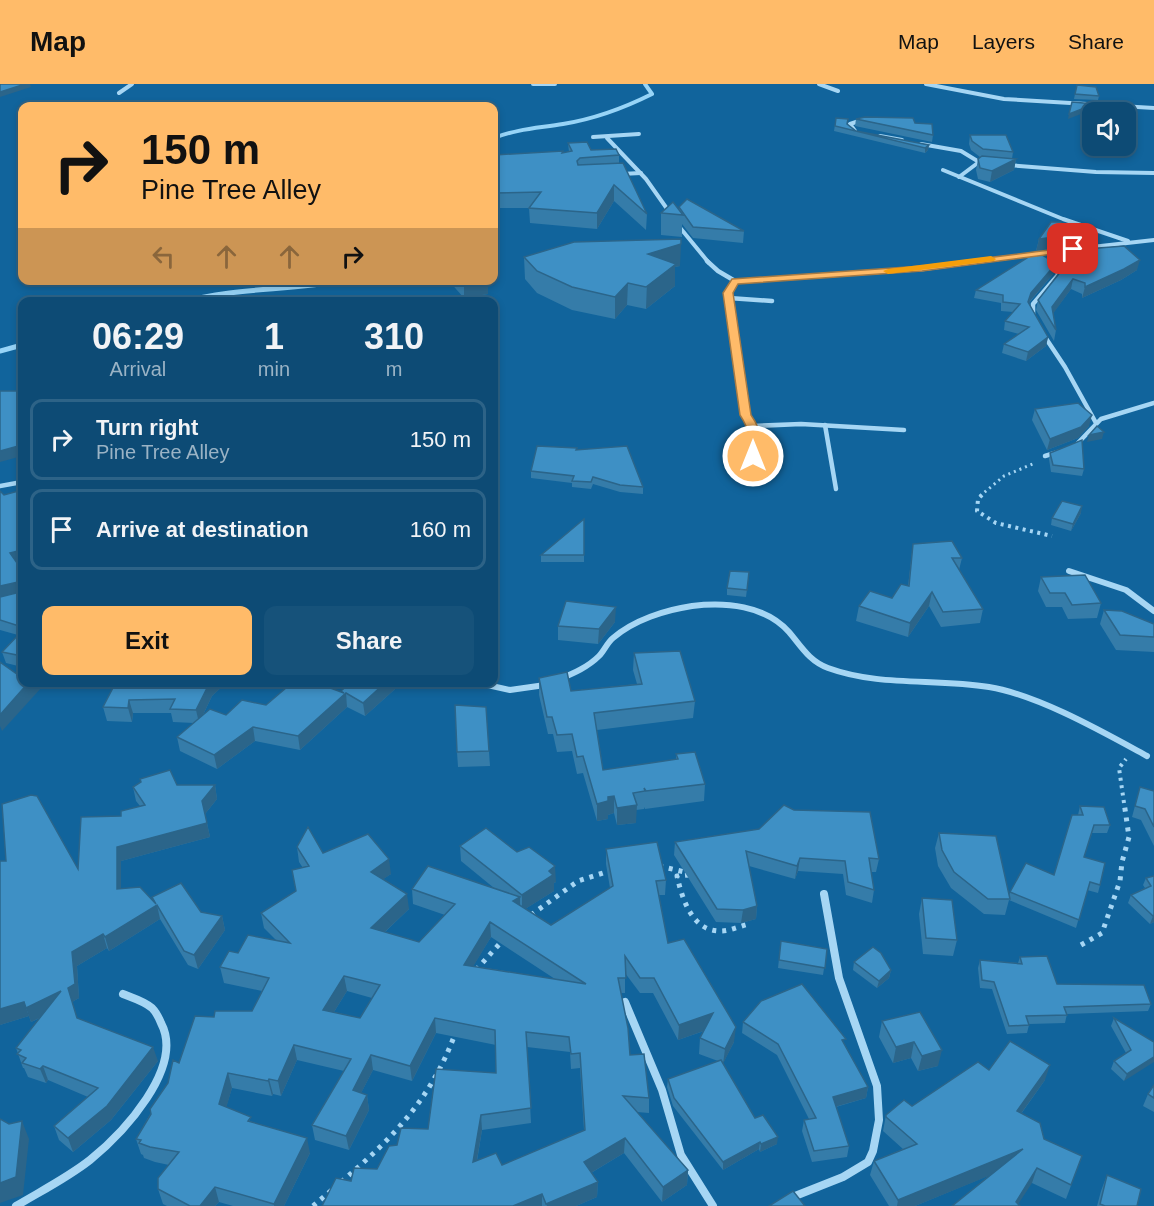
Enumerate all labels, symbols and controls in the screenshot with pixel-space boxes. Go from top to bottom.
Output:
text: Map [30,26,86,57]
text: Map [898,30,939,53]
text: Layers [972,30,1035,53]
text: Share [1068,30,1124,53]
map controls [1082,102,1136,156]
button: sound [1082,102,1136,156]
icon: right [42,126,120,204]
text: 150 m [141,126,260,173]
text: Pine Tree Alley [141,175,321,205]
pin [1047,223,1098,274]
icon: arrive [1056,232,1089,265]
icon: left [147,240,180,273]
icon: ahead [210,240,243,273]
icon: ahead [273,240,306,273]
icon: right [336,240,369,273]
text: 06:29 [92,316,184,357]
text: 1 [264,316,284,357]
text: 310 [364,316,424,357]
text: Arrival [110,358,166,380]
text: min [258,358,290,380]
text: m [386,358,402,380]
text: Turn right [96,415,198,440]
icon: right [45,423,78,456]
position arrow [721,424,785,488]
text: 150 m [410,427,471,452]
text: Pine Tree Alley [96,441,229,463]
icon: arrive [45,513,78,546]
text: Arrive at destination [96,517,309,542]
text: 160 m [410,517,471,542]
button: Exit [42,606,252,675]
button: Share [264,606,474,675]

